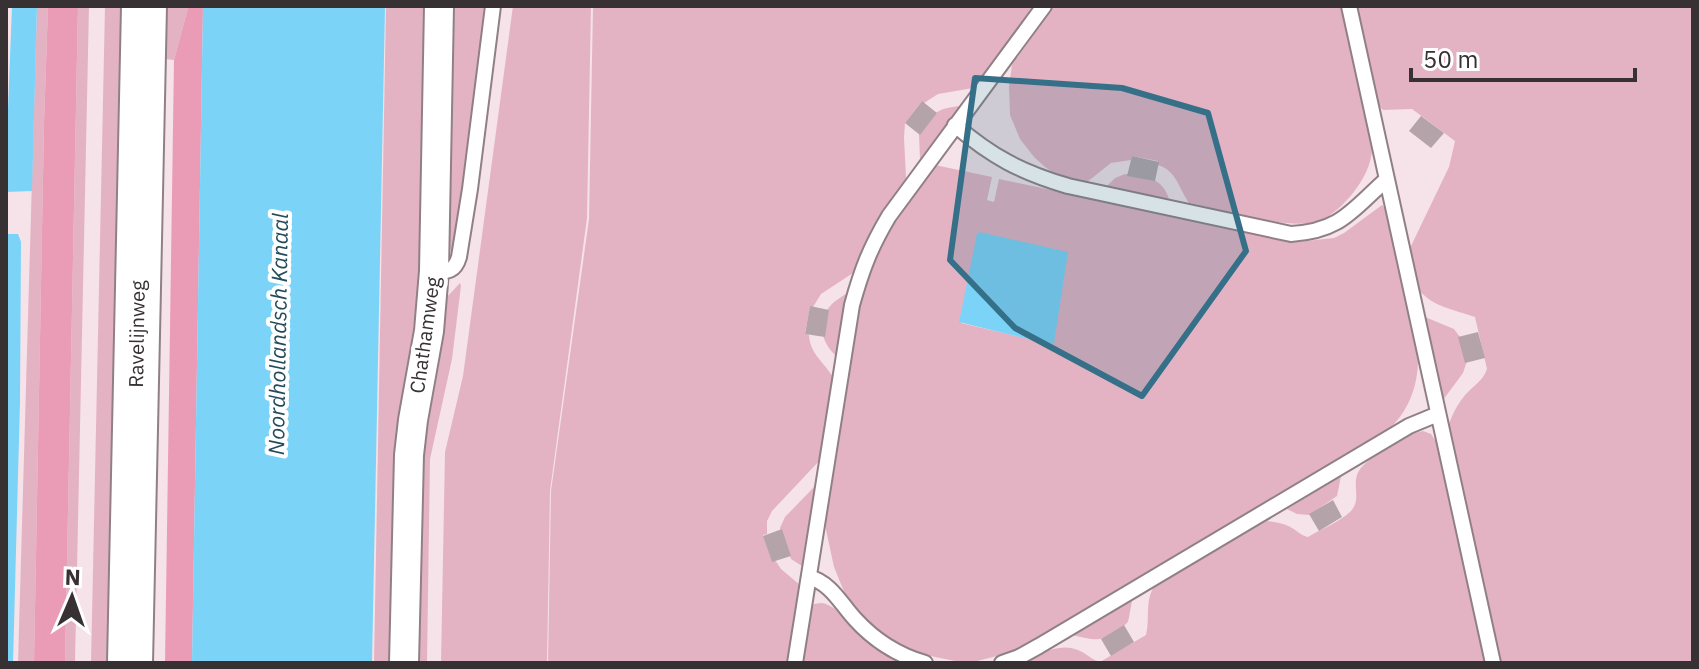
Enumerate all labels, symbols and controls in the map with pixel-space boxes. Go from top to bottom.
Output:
scale bar [1411,32,1635,82]
text: 50 m [1423,43,1478,75]
water label: Noordhollandsch Kanaal [261,213,294,455]
street label: Chathamweg [403,274,446,395]
street label: Ravelijnweg [122,280,151,388]
north arrow [32,557,112,637]
text: N [64,562,81,591]

